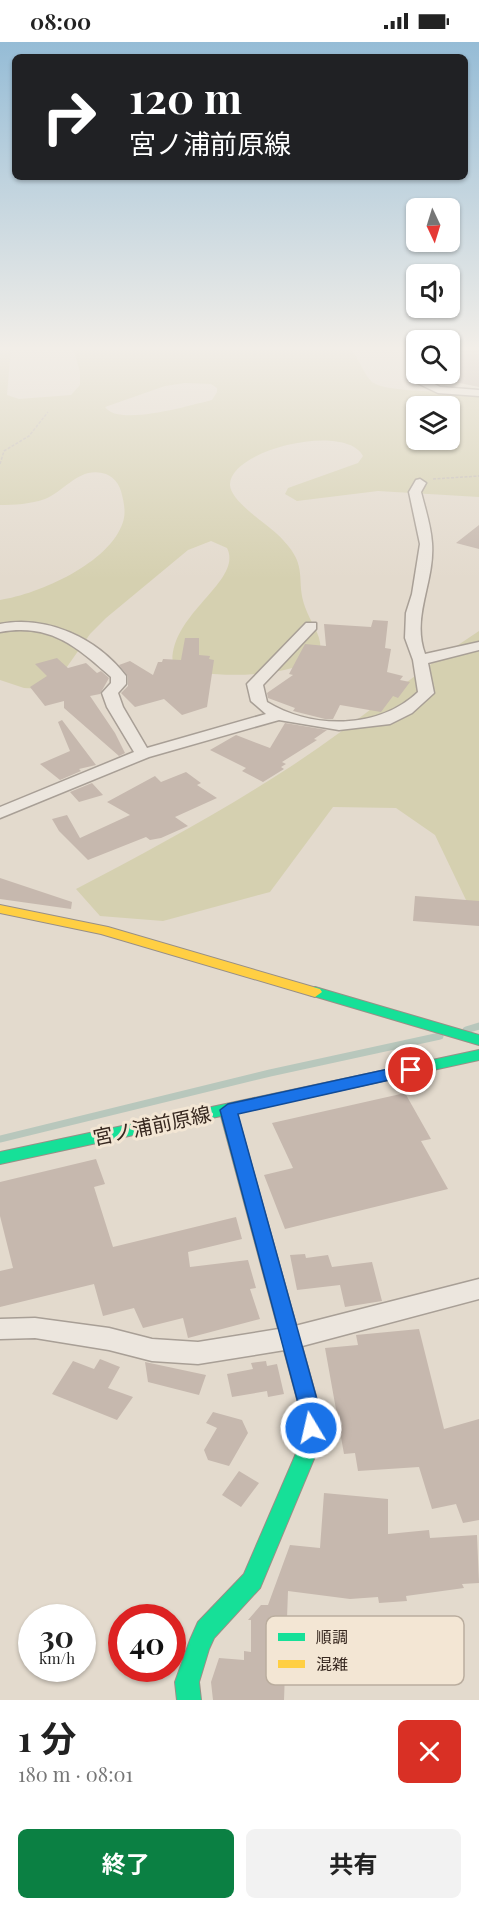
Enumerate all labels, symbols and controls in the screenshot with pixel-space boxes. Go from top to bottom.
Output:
text: 08:00 [30,6,91,36]
text: 120 m [129,69,242,125]
icon: right [30,78,108,156]
text: 宮ノ浦前原線 [129,125,291,161]
north arrow [406,198,460,252]
map controls [406,198,460,450]
button: sound [406,264,460,318]
button: search [406,330,460,384]
button: layers [406,396,460,450]
pin [385,1044,436,1095]
icon: arrive [394,1053,427,1086]
street label: 宮ノ浦前原線 [90,1099,213,1150]
position arrow [279,1396,343,1460]
speed limit sign: 40 [108,1604,186,1682]
text: 30 [40,1616,74,1656]
legend [266,1616,464,1685]
text: 順調 [316,1626,348,1647]
text: km/h [39,1648,75,1668]
text: 混雑 [316,1653,348,1674]
text: 1 分 [18,1713,76,1761]
button: close [398,1720,461,1783]
text: 180 m · 08:01 [18,1760,133,1787]
button: 終了 [18,1829,234,1898]
button: 共有 [246,1829,461,1898]

